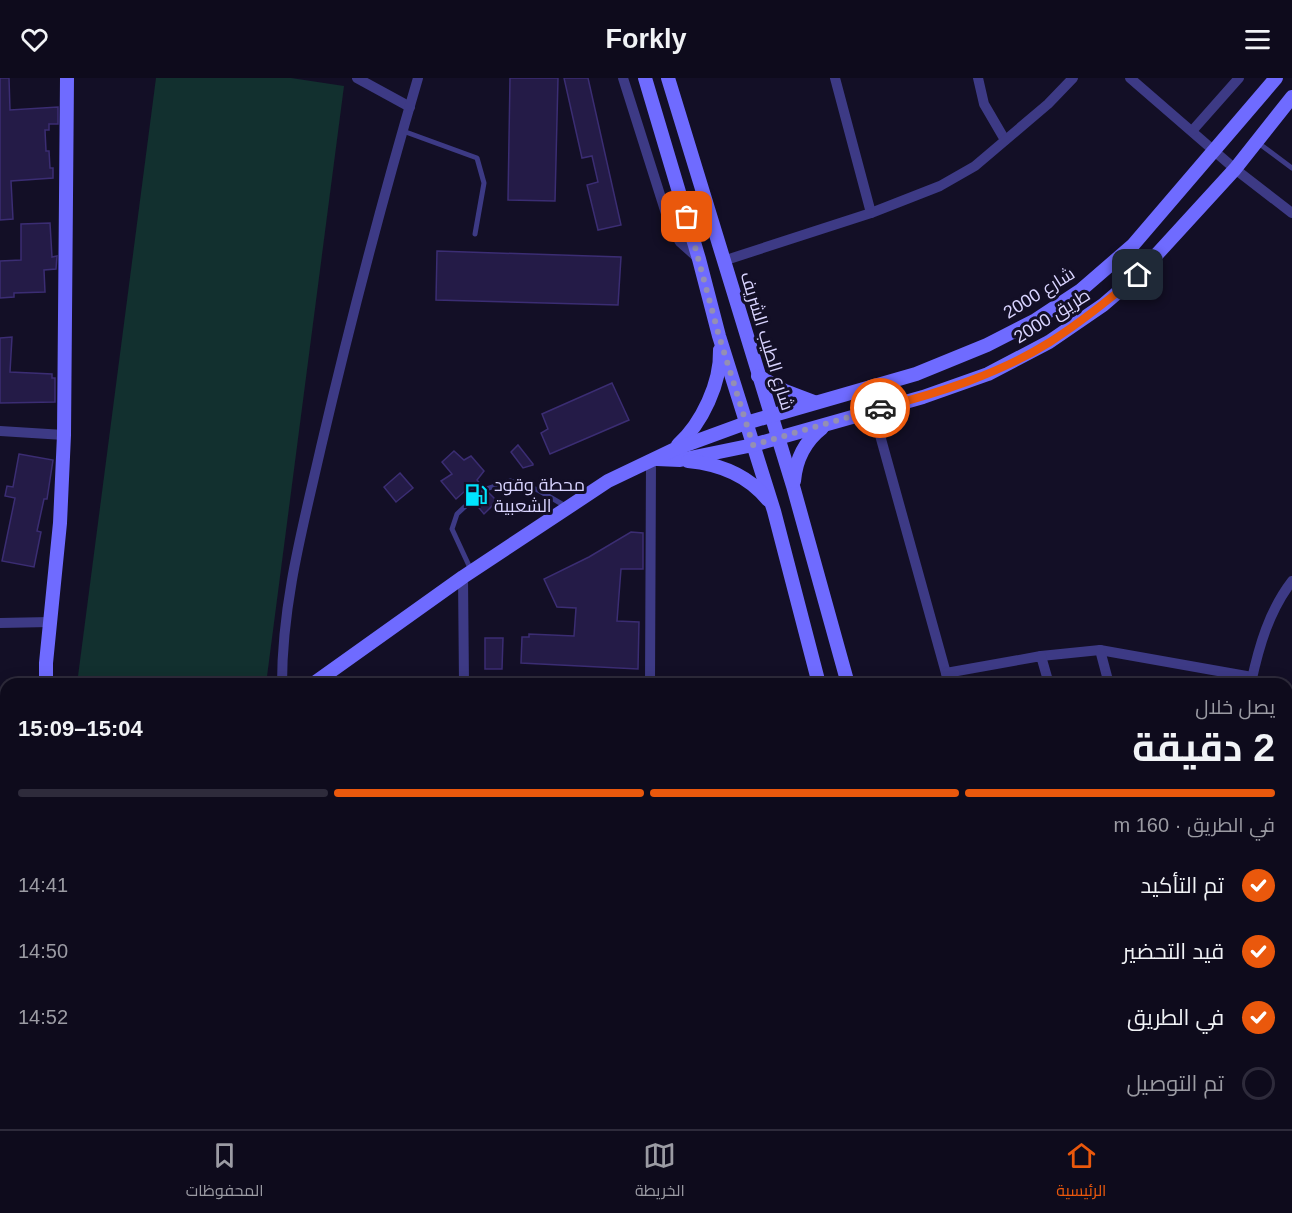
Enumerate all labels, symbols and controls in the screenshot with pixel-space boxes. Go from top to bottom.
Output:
icon: heart [18,23,51,56]
icon: menu [1241,23,1274,56]
text: Forkly [605,24,687,54]
pin [661,191,712,242]
icon: bag [670,200,703,233]
pin [1112,249,1163,300]
icon: home [1121,258,1154,291]
street label: شارع 2000 [1000,263,1079,324]
street label: شارع الطيب الشريف [735,269,798,413]
street label: طريق 2000 [1010,285,1095,349]
courier [850,378,910,438]
icon: car [864,392,897,425]
place label: محطة وقود الشعبية [494,475,585,516]
fuel station icon: محطة وقود الشعبية [463,482,489,508]
text: يصل خلال [1195,696,1275,718]
text: 15:04–15:09 [18,716,143,741]
text: 2 دقيقة [1132,726,1275,769]
text: في الطريق · 160 m [1114,814,1275,836]
icon: check [1242,869,1275,902]
text: تم التأكيد [1141,873,1224,898]
text: 14:41 [18,874,68,896]
icon: check [1242,935,1275,968]
text: قيد التحضير [1123,939,1224,964]
text: 14:50 [18,940,68,962]
icon: check [1242,1001,1275,1034]
text: في الطريق [1127,1005,1224,1030]
text: 14:52 [18,1006,68,1028]
text: تم التوصيل [1126,1071,1224,1096]
tab: المحفوظات [186,1139,264,1205]
tab: الخريطة [635,1139,685,1205]
tab: الرئيسية [1056,1139,1106,1205]

